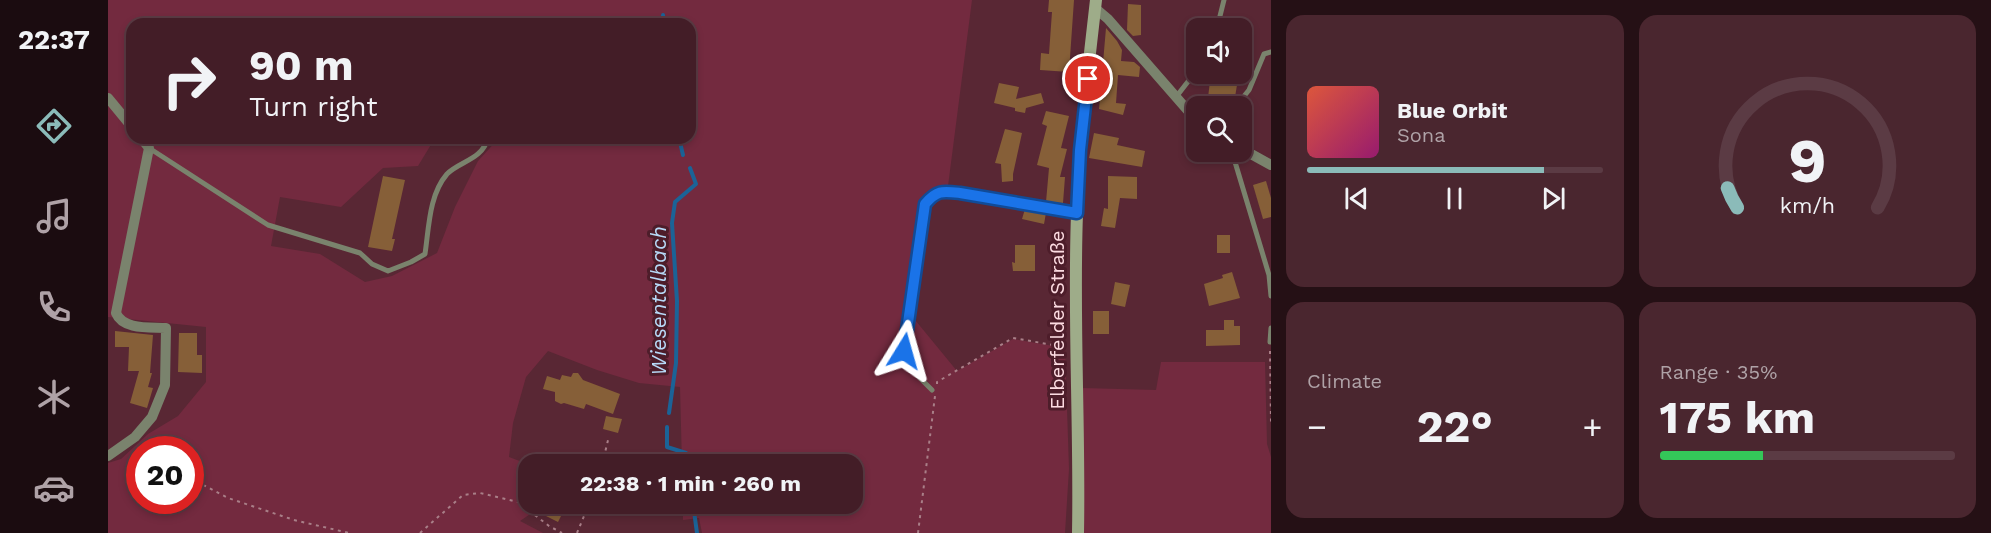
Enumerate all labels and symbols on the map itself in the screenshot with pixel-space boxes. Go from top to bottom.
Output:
pin [1062,53,1113,104]
water label: Wiesentalbach [646,226,671,376]
street label: Elberfelder Straße [1045,230,1069,410]
position arrow [872,319,936,383]
speed limit sign: 20 [126,436,204,514]

